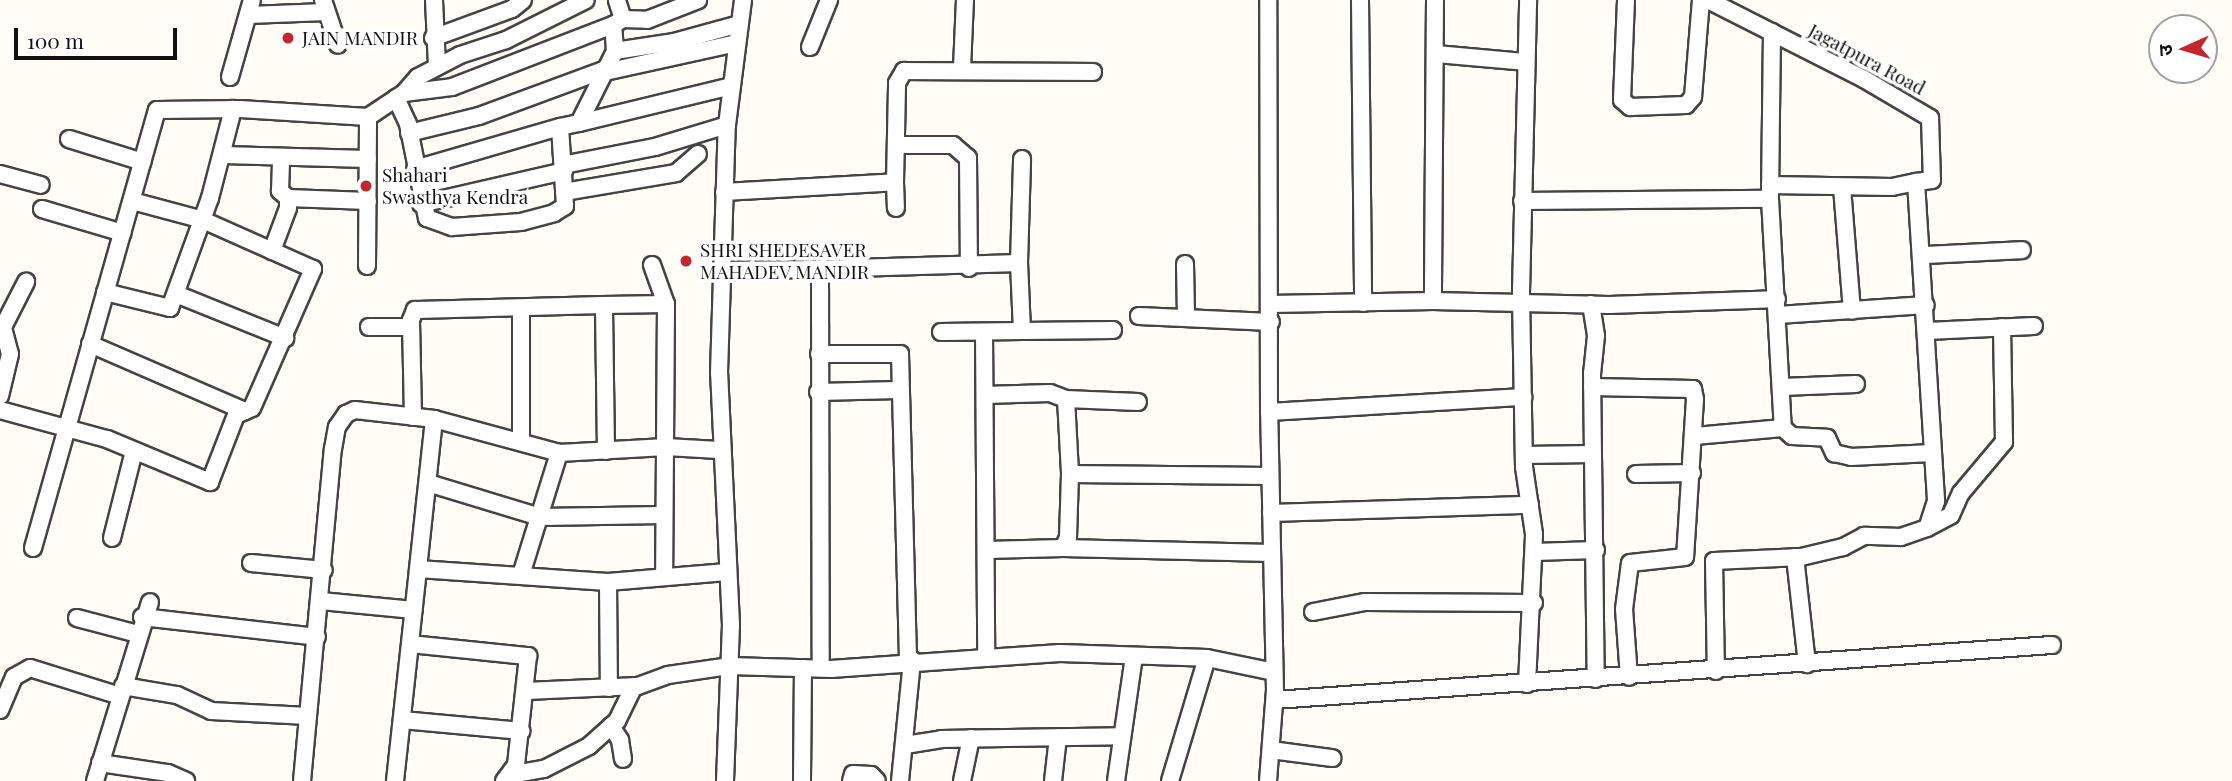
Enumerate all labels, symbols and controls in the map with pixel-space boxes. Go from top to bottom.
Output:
scale bar [18,14,180,58]
north arrow [2148,14,2218,84]
street label: Jagatpura Road [1805,19,1929,99]
text: 100 m [27,26,84,54]
place label: JAIN MANDIR [302,27,418,49]
marker: JAIN MANDIR [280,30,296,46]
text: उ [2151,44,2177,57]
place label: Shahari Swasthya Kendra [382,164,528,208]
marker: Shahari Swasthya Kendra [356,176,376,196]
place label: SHRI SHEDESAVER MAHADEV MANDIR [700,239,870,283]
marker: SHRI SHEDESAVER MAHADEV MANDIR [678,253,694,269]

